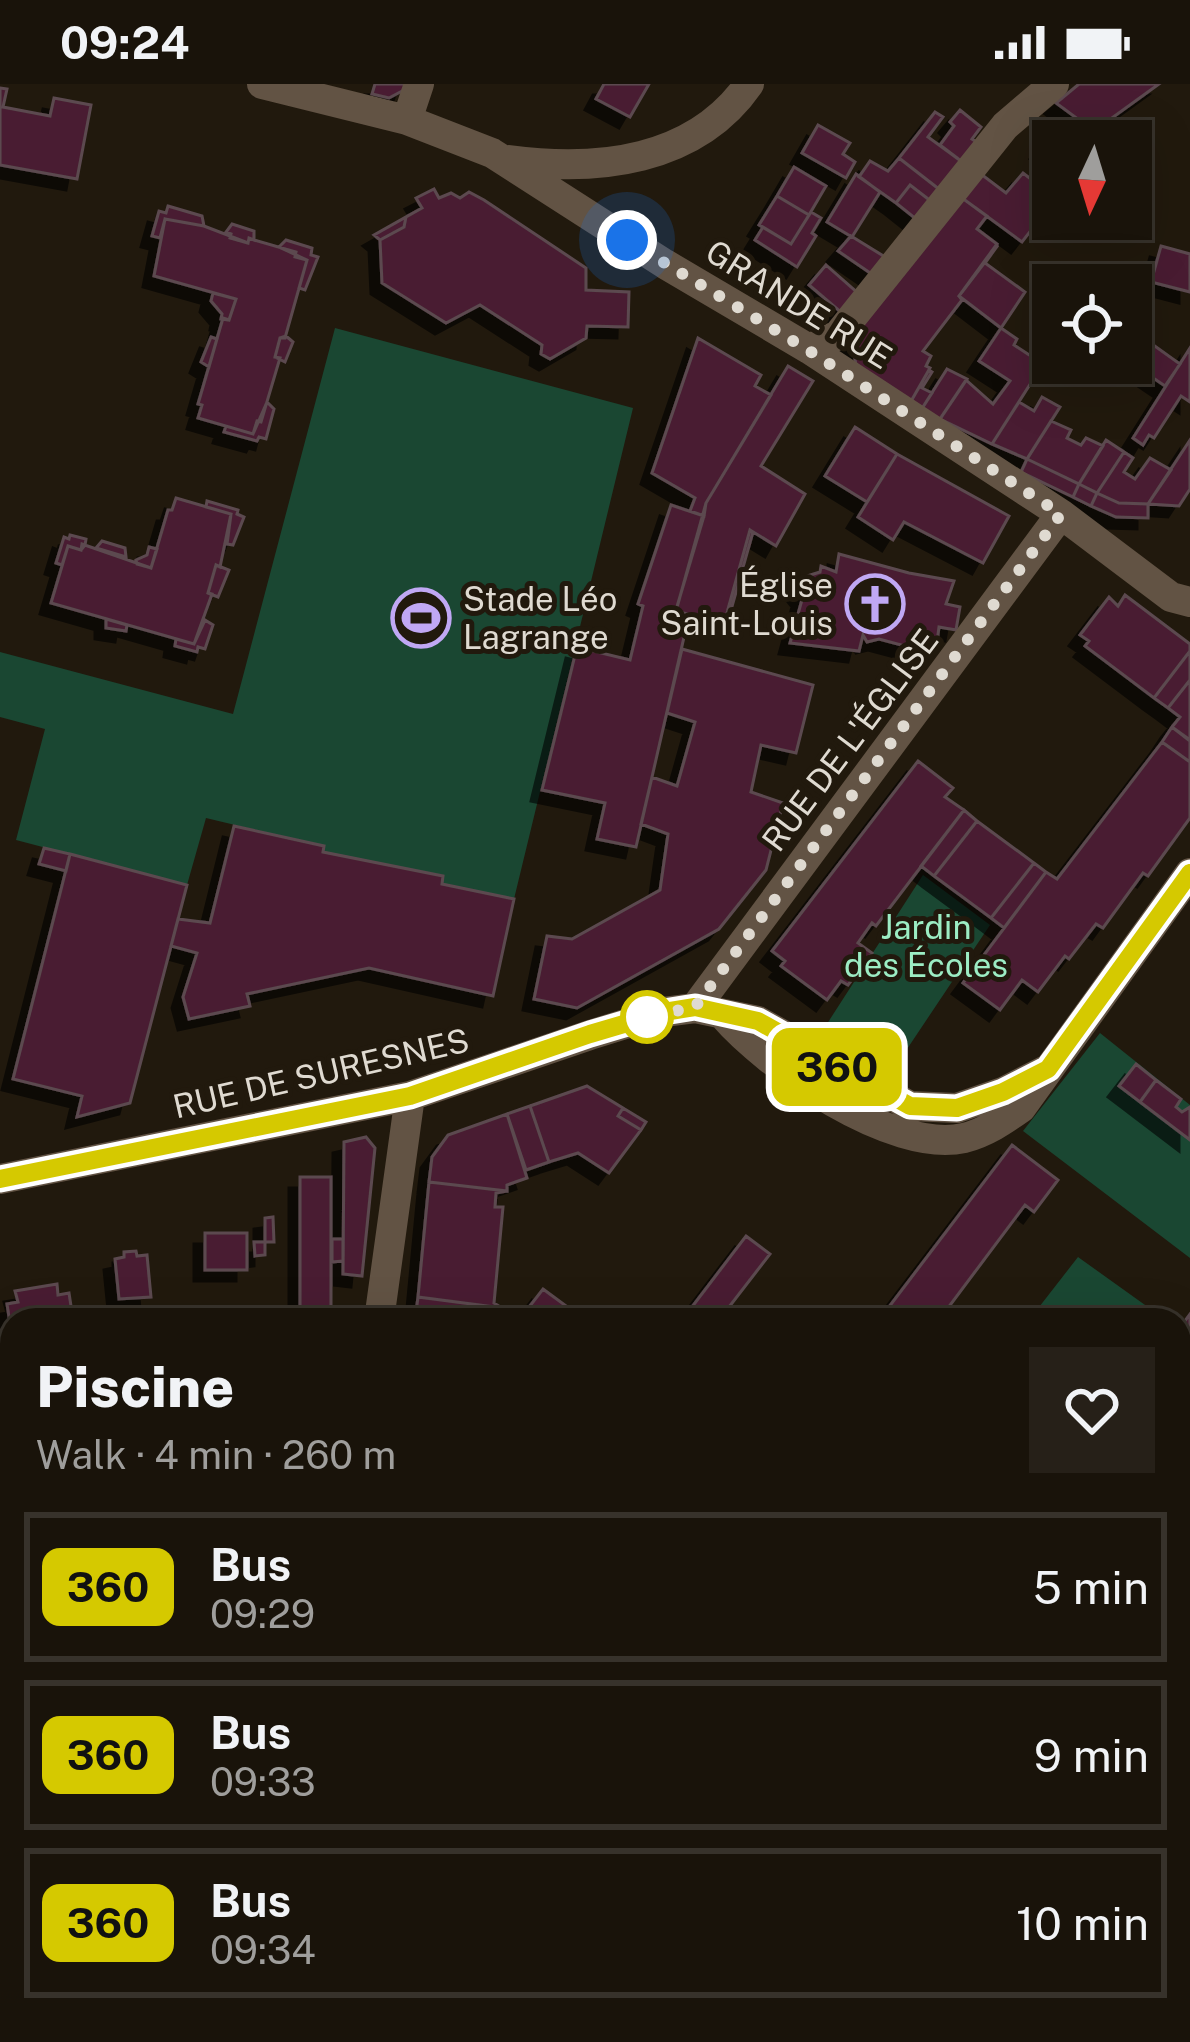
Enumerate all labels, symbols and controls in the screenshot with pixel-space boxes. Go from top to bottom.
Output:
text: 09:24 [60,16,190,69]
north arrow [1032,120,1152,240]
map controls [1032,120,1152,384]
your location [597,210,657,270]
street label: GRANDE RUE [699,232,899,376]
button: locate [1032,264,1152,384]
place label: Église Saint-Louis [660,565,833,642]
church icon: Église Saint-Louis [844,573,906,635]
place label: Stade Léo Lagrange [463,580,617,656]
sports icon: Stade Léo Lagrange [390,587,452,649]
street label: RUE DE L'ÉGLISE [754,621,946,858]
park label: Jardin des Écoles [844,908,1008,984]
unlabelled marker [622,992,672,1042]
street label: RUE DE SURESNES [169,1020,473,1126]
line badge: 360 [768,1028,906,1106]
text: 360 [796,1042,878,1091]
button: heart [1029,1347,1155,1473]
text: Piscine [36,1353,234,1420]
text: Walk · 4 min · 260 m [36,1432,396,1478]
text: Bus [210,1538,291,1591]
text: 5 min [1033,1561,1149,1614]
text: 360 [67,1562,149,1611]
text: 09:29 [210,1591,315,1637]
text: Bus [210,1706,291,1759]
text: 9 min [1034,1729,1149,1782]
text: 360 [67,1730,149,1779]
text: 09:33 [210,1759,316,1805]
text: Bus [210,1874,291,1927]
text: 10 min [1016,1897,1149,1950]
text: 360 [67,1898,149,1947]
text: 09:34 [210,1927,316,1973]

